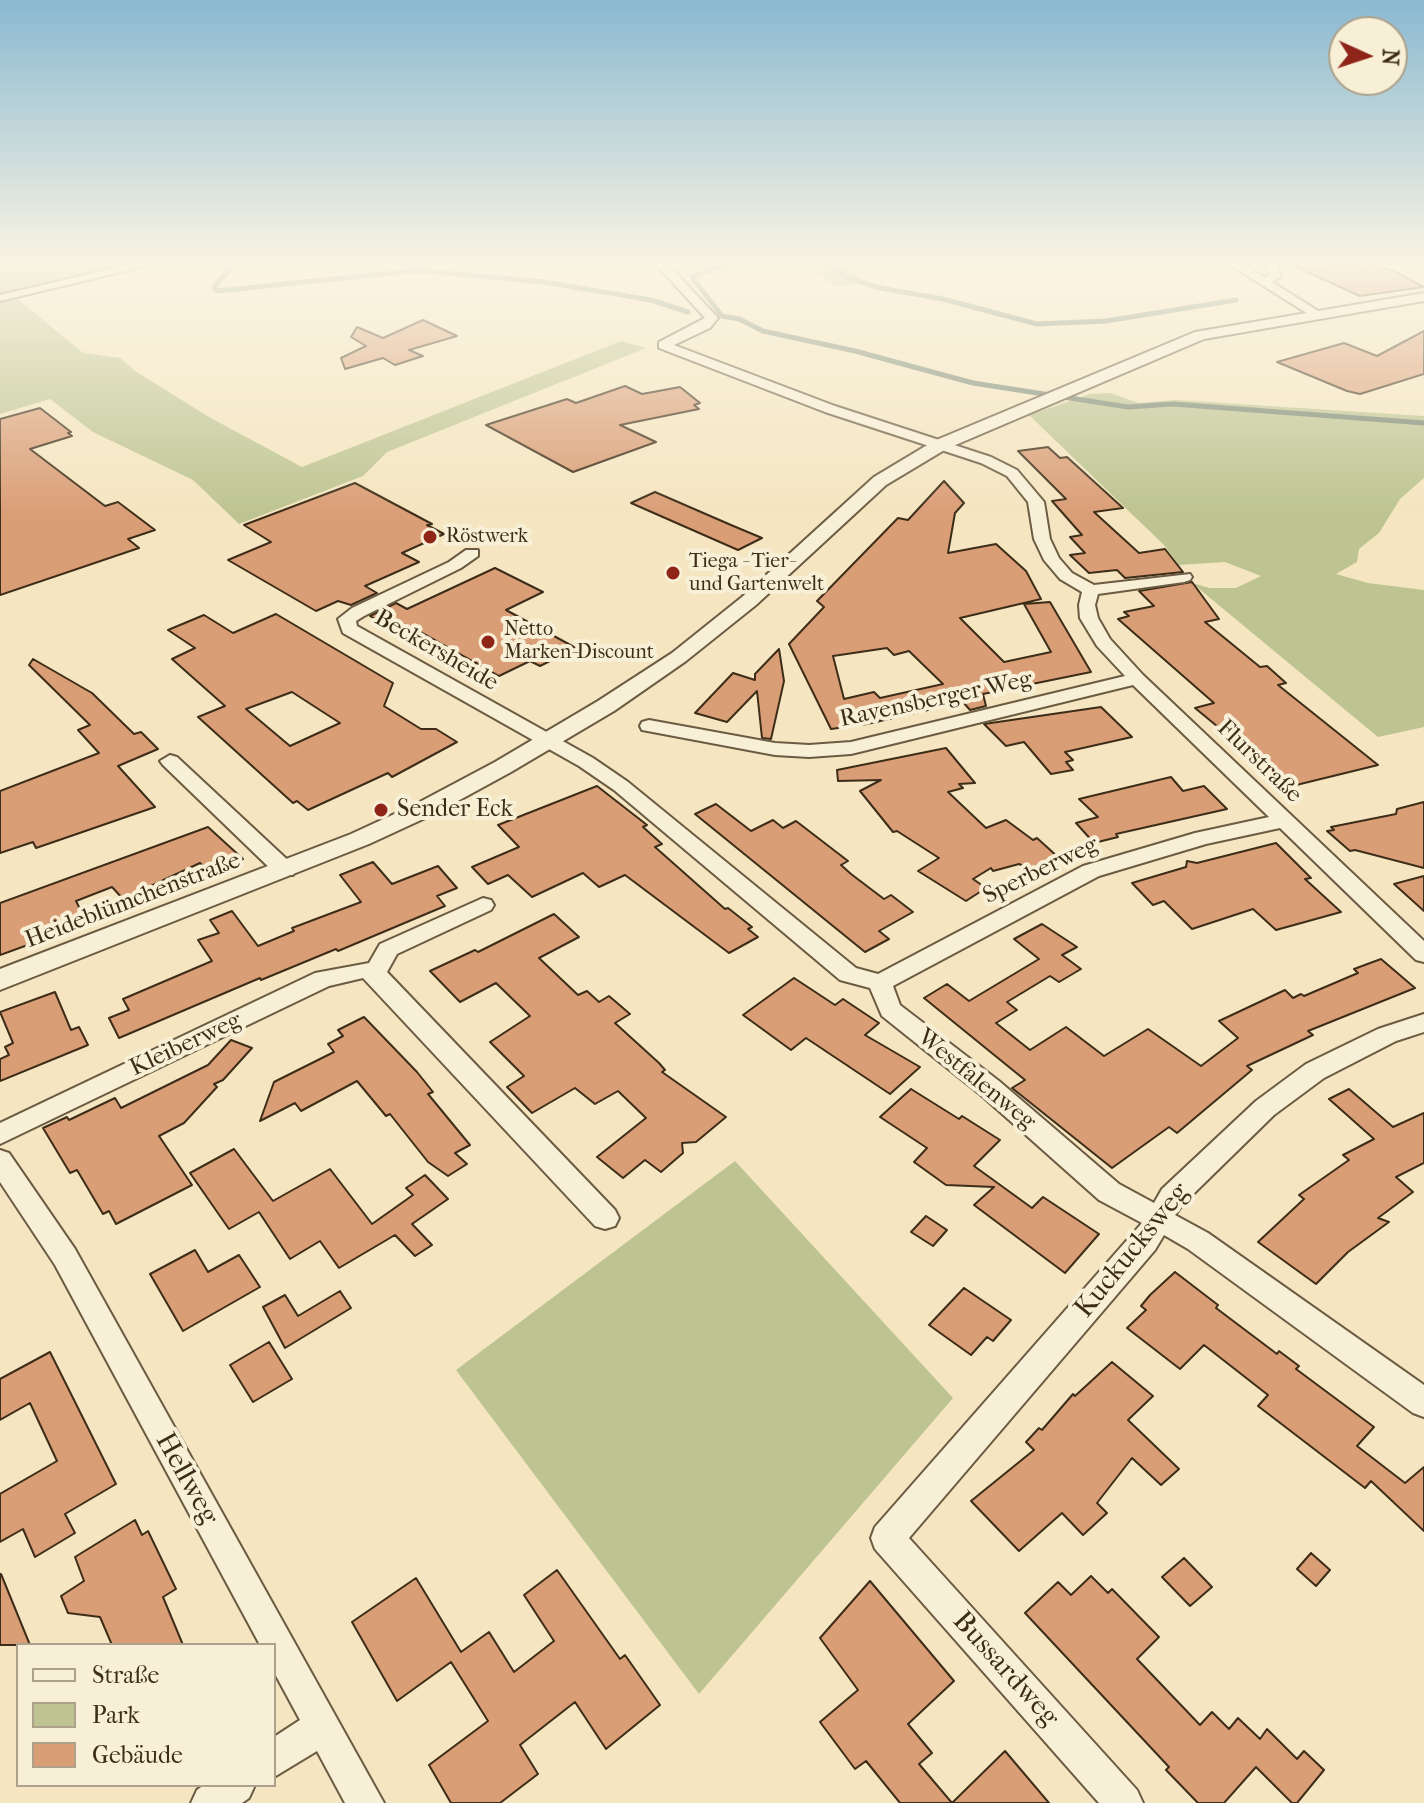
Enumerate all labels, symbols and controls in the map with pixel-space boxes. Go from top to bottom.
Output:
north arrow [1328,16,1408,96]
text: N [1377,48,1403,66]
place label: Röstwerk [446,525,528,549]
marker: Röstwerk [421,528,439,546]
place label: Tiega - Tier- und Gartenwelt [689,550,824,597]
marker: Tiega - Tier- und Gartenwelt [664,564,682,582]
street label: Beckersheide [369,604,503,698]
place label: Netto Marken-Discount [504,618,654,665]
marker: Netto Marken-Discount [479,633,497,651]
street label: Ravensberger Weg [837,666,1035,734]
street label: Flurstraße [1210,714,1308,810]
place label: Sender Eck [397,796,513,824]
marker: Sender Eck [372,801,390,819]
street label: Sperberweg [979,831,1103,911]
street label: Heideblümchenstraße [21,847,245,955]
street label: Kleiberweg [126,1007,246,1083]
street label: Westfalenweg [911,1023,1041,1137]
street label: Kuckucksweg [1068,1177,1198,1325]
street label: Hellweg [147,1427,225,1531]
street label: Bussardweg [945,1605,1065,1735]
legend [16,1643,276,1787]
text: Straße [92,1661,159,1689]
text: Park [92,1701,140,1729]
text: Gebäude [92,1741,183,1769]

